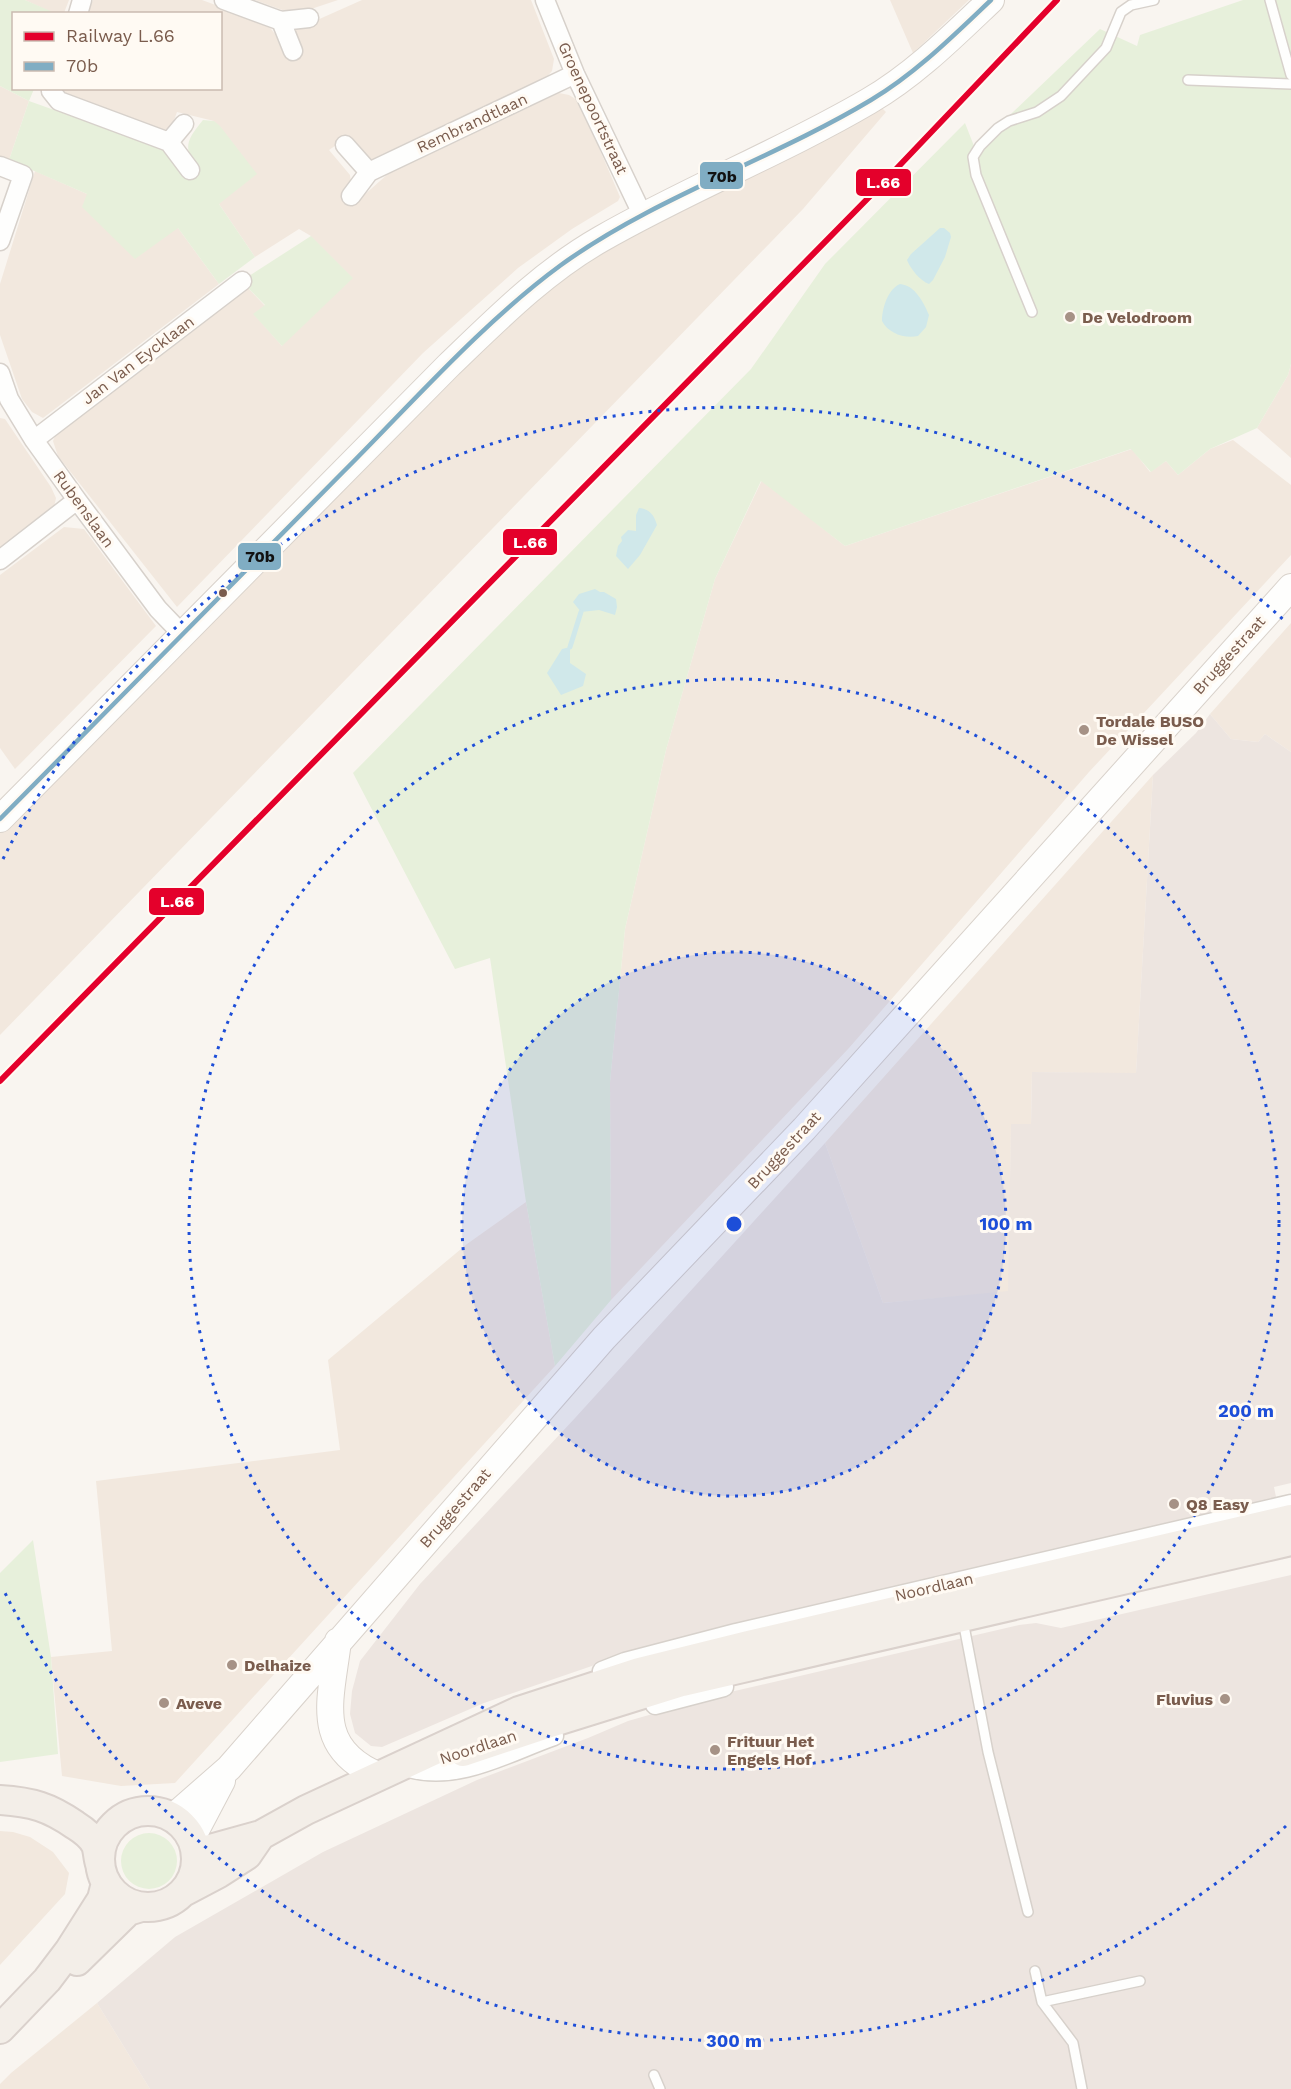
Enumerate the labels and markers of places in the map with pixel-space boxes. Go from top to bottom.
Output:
place label: De Velodroom [1082,308,1192,327]
marker: De Velodroom [1063,310,1077,324]
unlabelled marker [217,587,229,599]
place label: Tordale BUSO De Wissel [1096,712,1204,749]
marker: Tordale BUSO De Wissel [1077,723,1091,737]
centre of rings [724,1214,744,1234]
place label: Q8 Easy [1186,1495,1250,1514]
marker: Q8 Easy [1167,1497,1181,1511]
place label: Delhaize [244,1656,311,1675]
marker: Delhaize [225,1658,239,1672]
place label: Fluvius [1156,1690,1213,1709]
marker: Fluvius [1218,1692,1232,1706]
place label: Aveve [176,1694,222,1713]
marker: Aveve [157,1696,171,1710]
place label: Frituur Het Engels Hof [727,1732,814,1769]
marker: Frituur Het Engels Hof [708,1743,722,1757]

